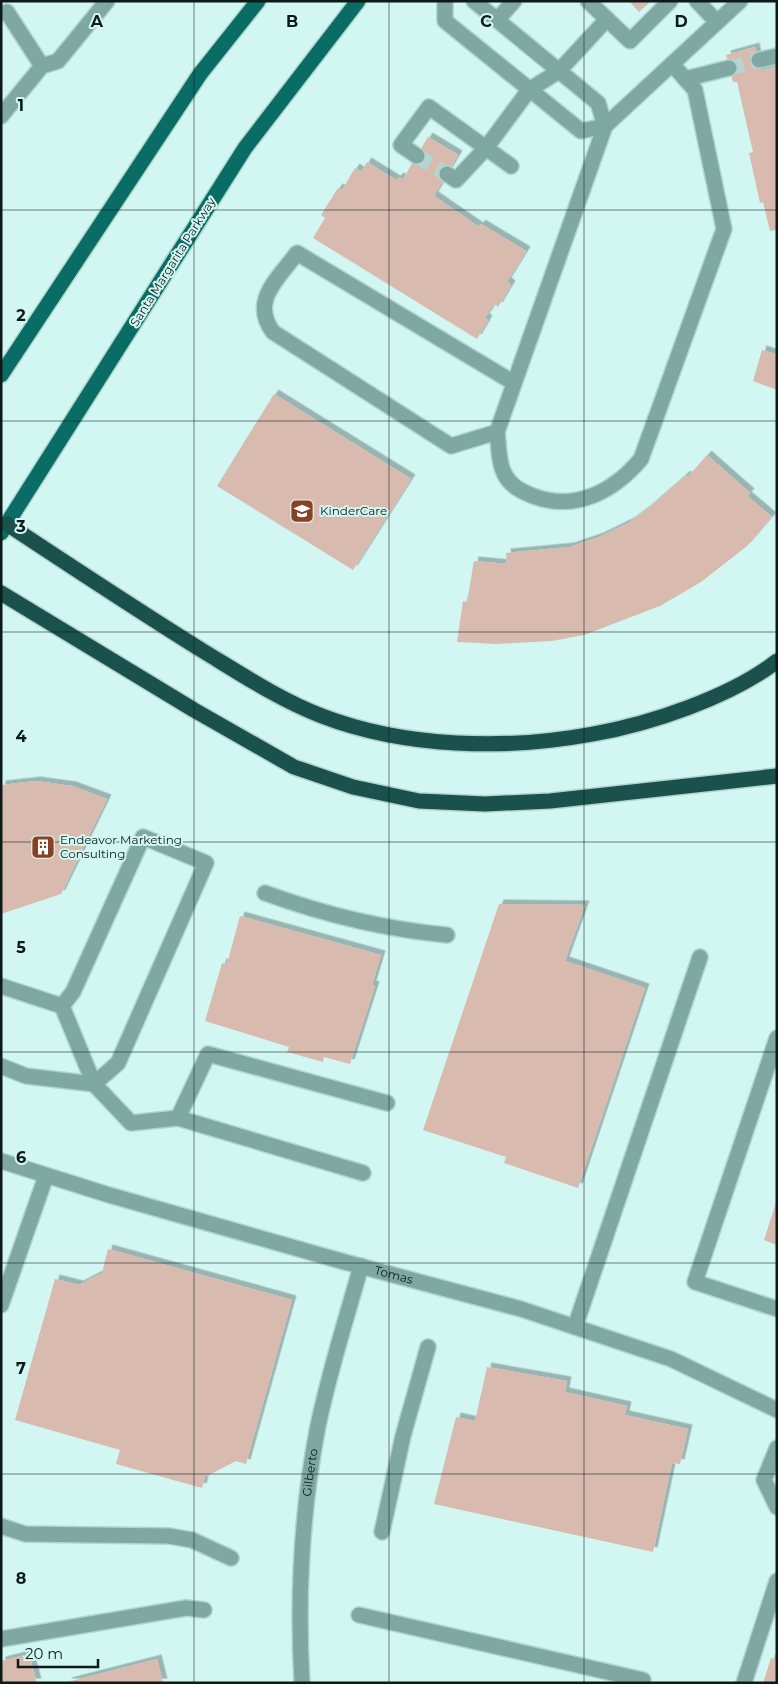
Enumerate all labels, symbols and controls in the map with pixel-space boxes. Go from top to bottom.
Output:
text: A [90,12,104,31]
text: B [286,12,298,31]
text: C [480,12,492,31]
text: D [674,12,688,31]
text: 1 [18,96,24,115]
street label: Santa Margarita Parkway [127,194,219,329]
text: 2 [16,306,26,325]
school or university icon: KinderCare [289,498,315,524]
place label: KinderCare [320,503,387,518]
text: 3 [15,517,26,536]
text: 4 [15,727,27,746]
place label: Endeavor Marketing Consulting [60,832,182,861]
building icon: Endeavor Marketing Consulting [30,834,56,860]
text: 5 [16,938,26,957]
text: 6 [16,1148,26,1167]
street label: Tomas [373,1262,415,1287]
text: 7 [16,1359,26,1378]
street label: Gilberto [299,1447,321,1497]
text: 8 [16,1569,26,1588]
scale bar [18,1636,98,1668]
text: 20 m [25,1644,63,1663]

